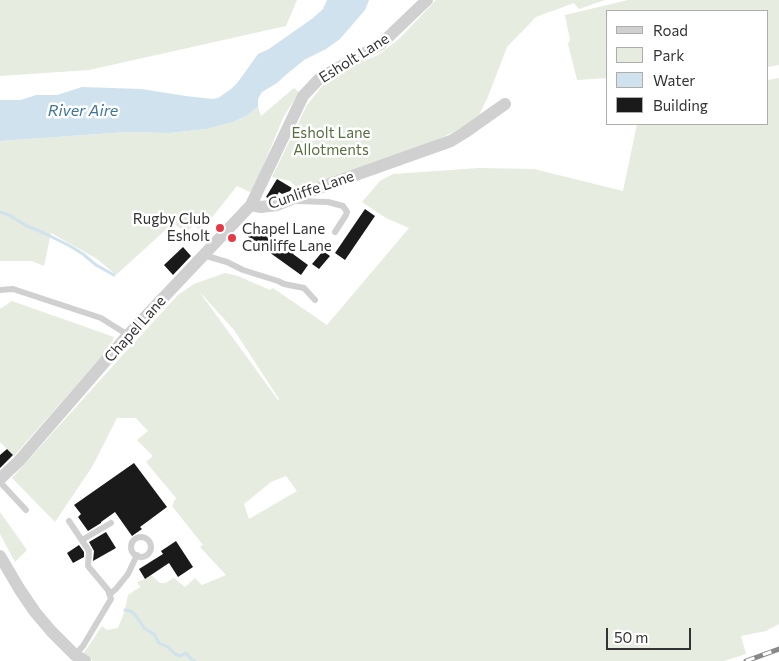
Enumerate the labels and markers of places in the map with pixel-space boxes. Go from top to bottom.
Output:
place label: Rugby Club Esholt [133,210,210,245]
place label: Chapel Lane Cunliffe Lane [242,220,332,255]
marker: Rugby Club Esholt [214,222,226,234]
marker: Chapel Lane Cunliffe Lane [226,232,238,244]

